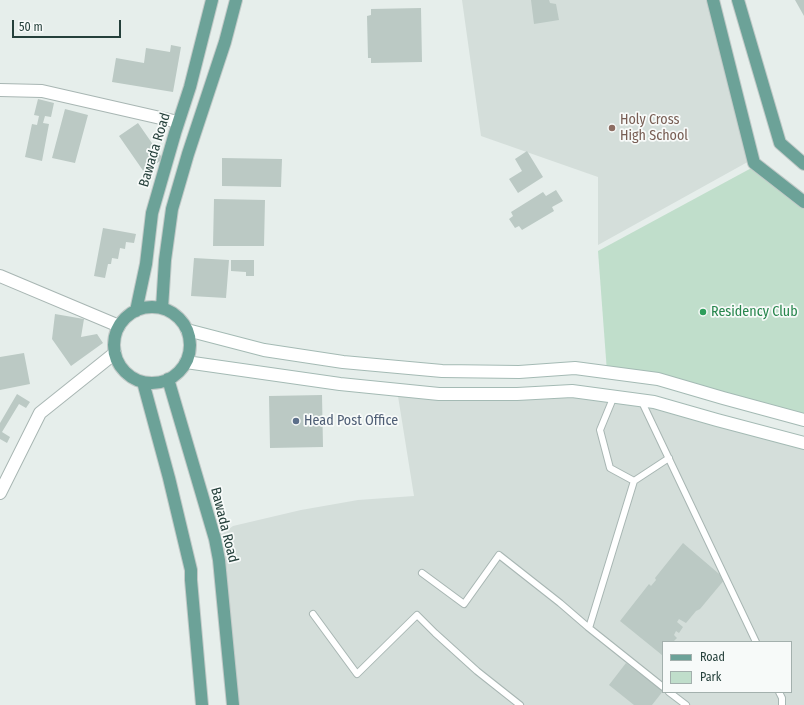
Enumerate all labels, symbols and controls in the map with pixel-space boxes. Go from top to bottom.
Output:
scale bar [14,12,123,38]
text: 50 m [19,20,43,34]
street label: Bawada Road [136,111,174,189]
place label: Holy Cross High School [620,112,688,144]
marker: Holy Cross High School [607,123,617,133]
place label: Residency Club [711,304,798,320]
marker: Residency Club [698,307,708,317]
place label: Head Post Office [304,413,398,429]
marker: Head Post Office [291,416,301,426]
street label: Bawada Road [207,486,241,564]
legend [662,641,792,693]
text: Road [700,650,725,664]
text: Park [700,670,721,684]

